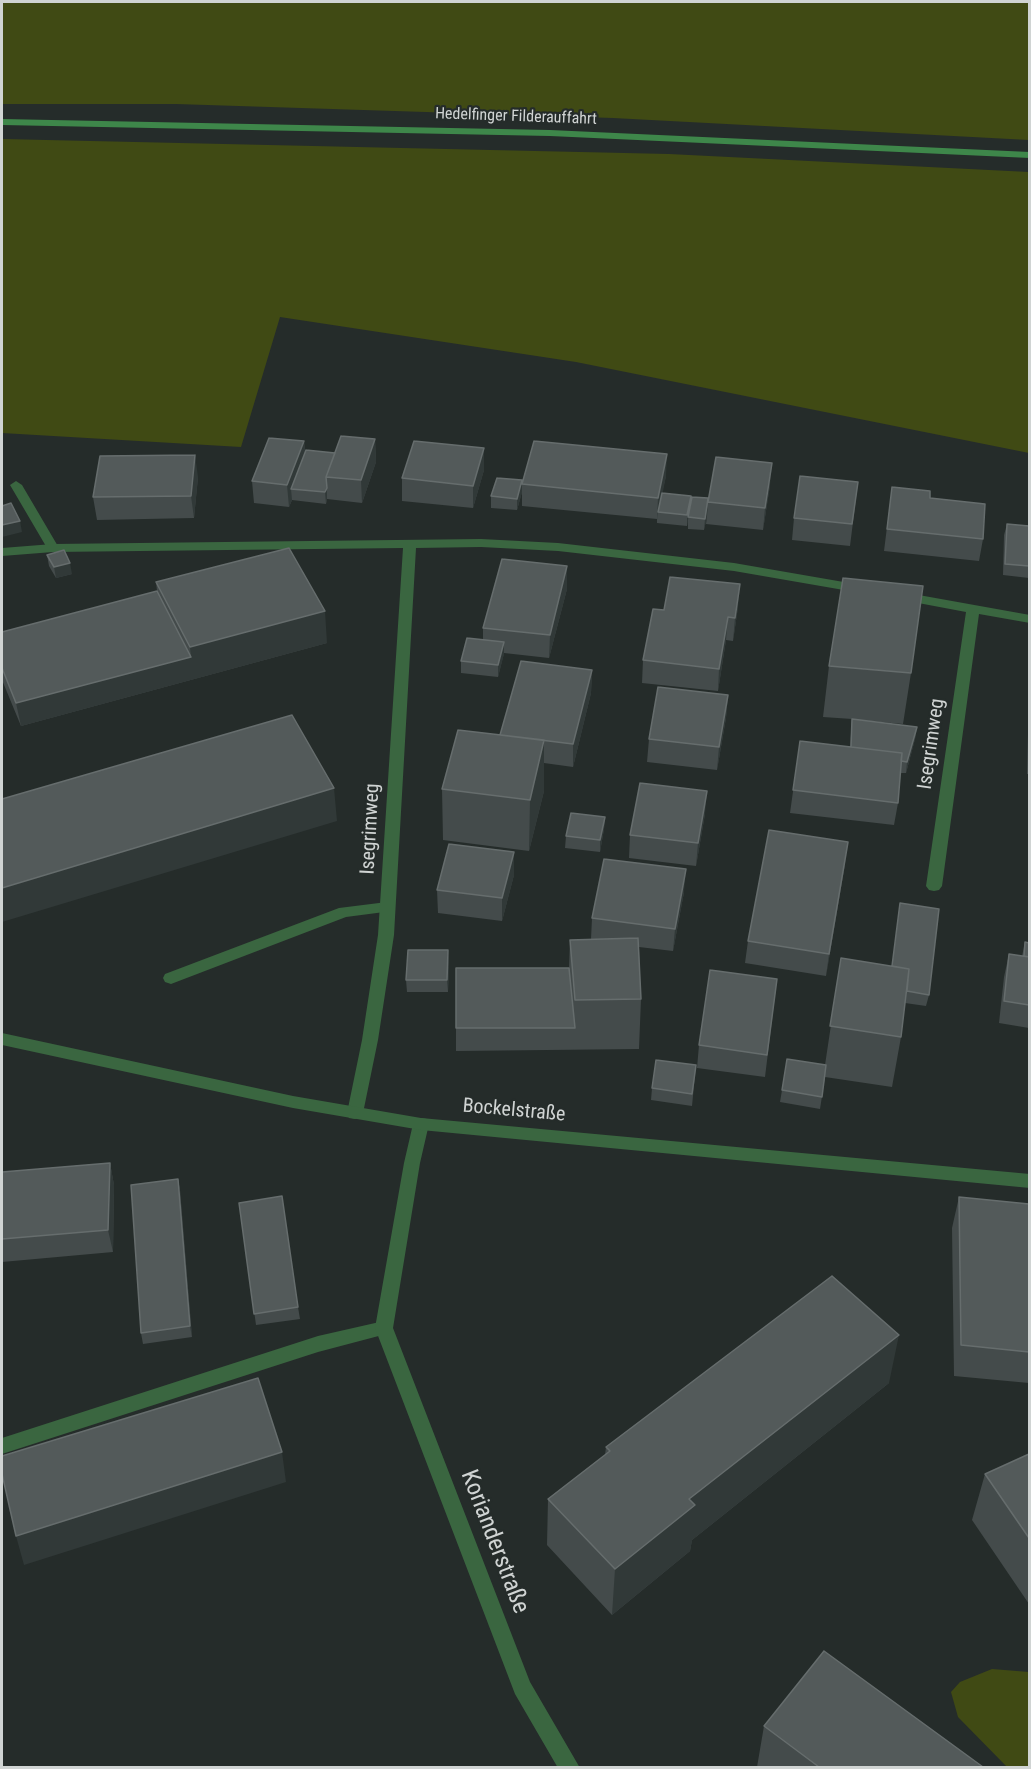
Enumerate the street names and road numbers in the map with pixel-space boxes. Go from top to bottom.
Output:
street label: Hedelfinger Filderauffahrt [435,105,597,129]
street label: Isegrimweg [914,697,950,791]
street label: Isegrimweg [357,783,385,875]
street label: Bockelstraße [462,1095,566,1127]
street label: Korianderstraße [453,1466,535,1618]

